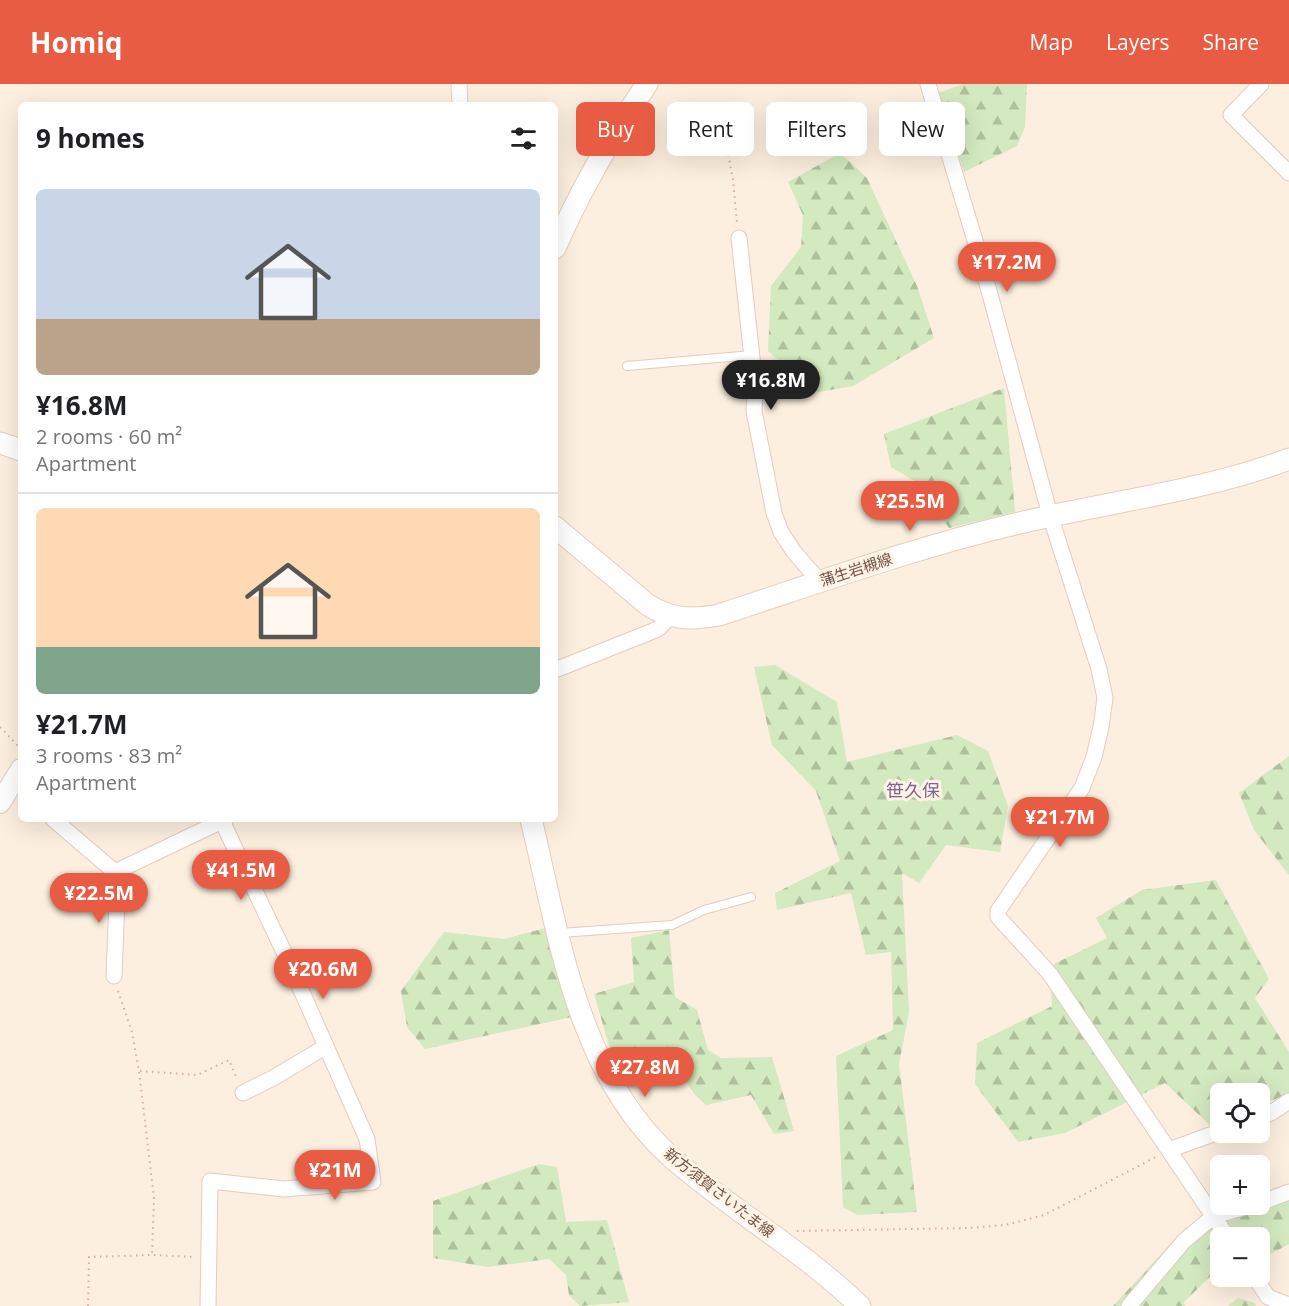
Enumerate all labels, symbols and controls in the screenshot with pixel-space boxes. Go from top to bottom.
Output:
text: Homiq [30,23,123,61]
text: Map [1030,28,1073,56]
text: Layers [1106,28,1170,56]
text: Share [1203,28,1259,56]
chip: Buy [576,102,655,156]
chip: Rent [667,102,754,156]
chip: Filters [766,102,867,156]
chip: New [879,102,965,156]
text: 9 homes [36,120,145,156]
icon: filters [507,122,540,155]
icon: home [234,228,342,336]
pin: ¥17.2M [958,242,1056,293]
text: ¥17.2M [972,248,1042,275]
pin: ¥16.8M [722,360,820,411]
text: ¥16.8M [736,366,806,393]
text: ¥16.8M [36,387,127,423]
text: 2 rooms · 60 m² [36,423,182,450]
text: Apartment [36,450,136,477]
pin: ¥25.5M [861,481,959,532]
text: ¥25.5M [875,487,945,514]
icon: home [234,547,342,655]
street label: 蒲生岩槻線 [817,548,894,590]
text: ¥21.7M [36,706,127,742]
text: 3 rooms · 83 m² [36,742,182,769]
text: Apartment [36,769,136,796]
district label: 笹久保 [886,778,940,802]
pin: ¥21.7M [1011,797,1109,848]
text: ¥21.7M [1025,803,1095,830]
pin: ¥41.5M [192,850,290,901]
text: ¥41.5M [206,856,276,883]
pin: ¥22.5M [50,873,148,924]
text: ¥22.5M [64,879,134,906]
pin: ¥20.6M [274,949,372,1000]
text: ¥20.6M [288,955,358,982]
pin: ¥27.8M [596,1047,694,1098]
text: ¥27.8M [610,1053,680,1080]
map controls [1210,1083,1270,1287]
button: locate [1210,1083,1270,1143]
street label: 新方須賀さいたま線 [660,1143,779,1242]
pin: ¥21M [299,1150,371,1201]
button: + [1210,1155,1270,1215]
text: ¥21M [308,1156,362,1183]
button: − [1210,1227,1270,1287]

